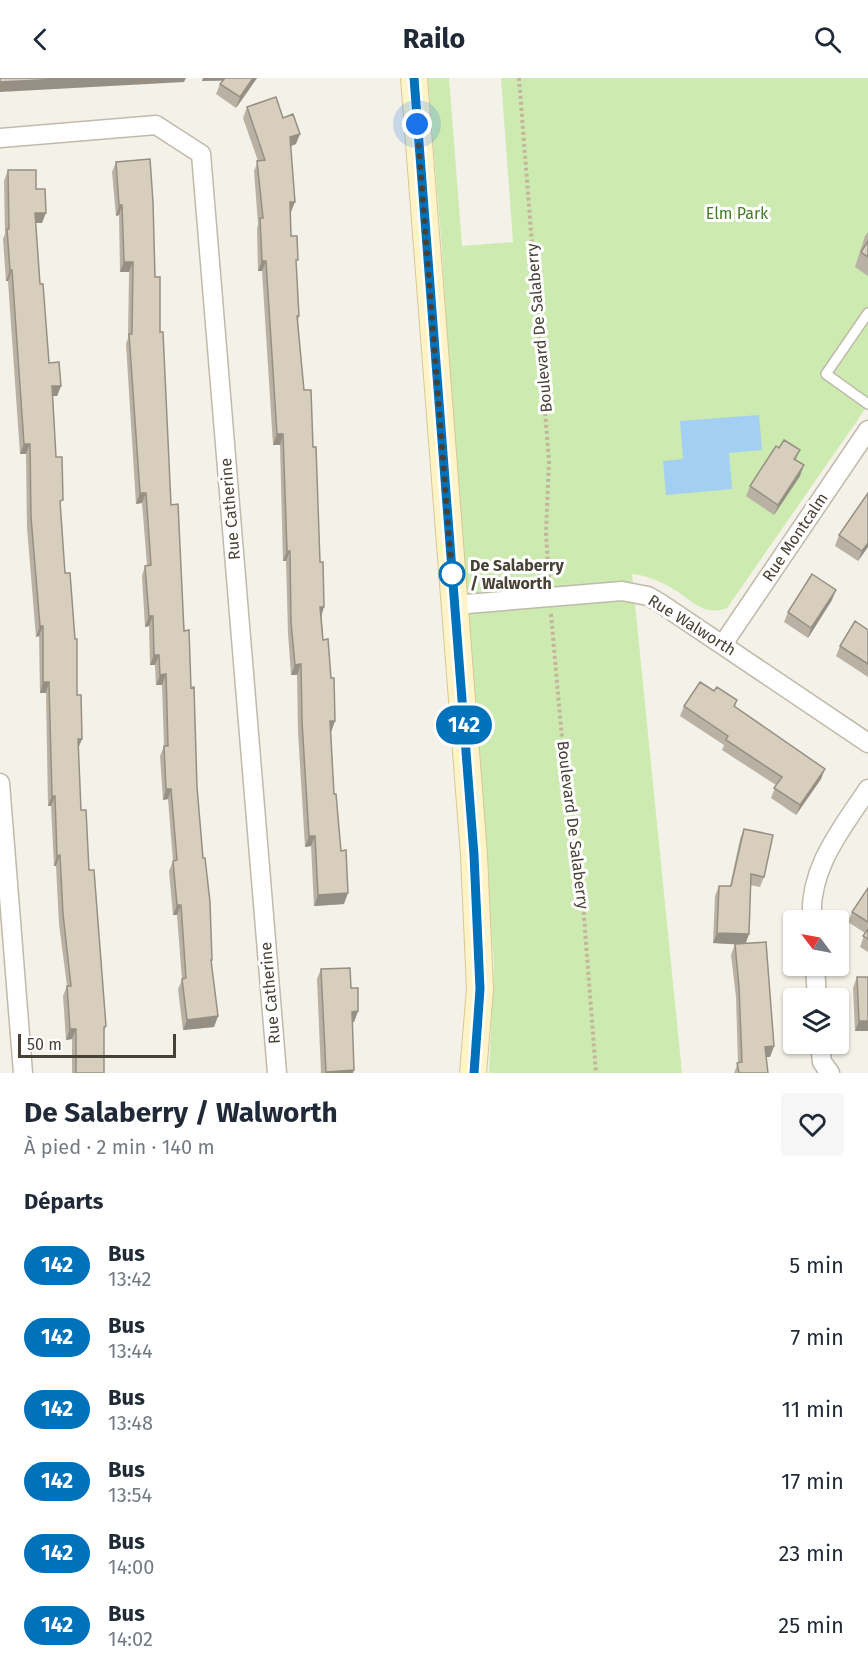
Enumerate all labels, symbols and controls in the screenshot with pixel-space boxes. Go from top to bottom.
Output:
icon: back [24,23,57,56]
text: Railo [403,23,465,55]
icon: search [811,23,844,56]
your location [402,109,432,139]
park label: Elm Park [706,204,769,223]
street label: Boulevard De Salaberry [522,242,556,413]
street label: Rue Catherine [216,457,244,561]
street label: Rue Montcalm [758,489,832,585]
place label: De Salaberry / Walworth [470,556,564,593]
marker: De Salaberry / Walworth [439,561,465,587]
street label: Rue Walworth [645,590,739,660]
line badge: 142 [430,706,498,744]
text: 142 [448,712,480,738]
street label: Boulevard De Salaberry [553,740,593,911]
north arrow [783,910,849,976]
map controls [783,910,849,1054]
street label: Rue Catherine [256,941,284,1045]
button: layers [783,988,849,1054]
scale bar [18,1031,176,1058]
text: 50 m [27,1035,62,1054]
button: heart [781,1093,844,1156]
text: De Salaberry / Walworth [24,1096,338,1129]
text: À pied · 2 min · 140 m [24,1135,215,1159]
text: Départs [24,1188,103,1215]
text: Bus [108,1240,145,1267]
text: 142 [41,1252,73,1278]
text: 5 min [789,1252,844,1279]
text: 13:42 [108,1267,151,1291]
text: Bus [108,1312,145,1339]
text: 142 [41,1324,73,1350]
text: 7 min [790,1324,844,1351]
text: 13:44 [108,1339,153,1363]
text: Bus [108,1384,145,1411]
text: 142 [41,1396,73,1422]
text: 11 min [781,1396,844,1423]
text: 13:48 [108,1411,153,1435]
text: Bus [108,1456,145,1483]
text: 142 [41,1468,73,1494]
text: 17 min [781,1468,844,1495]
text: 13:54 [108,1483,152,1507]
text: Bus [108,1528,145,1555]
text: 142 [41,1540,73,1566]
text: 23 min [778,1540,844,1567]
text: 14:00 [108,1555,154,1579]
text: Bus [108,1600,145,1627]
text: 142 [41,1612,73,1638]
text: 25 min [778,1612,844,1639]
text: 14:02 [108,1627,153,1651]

